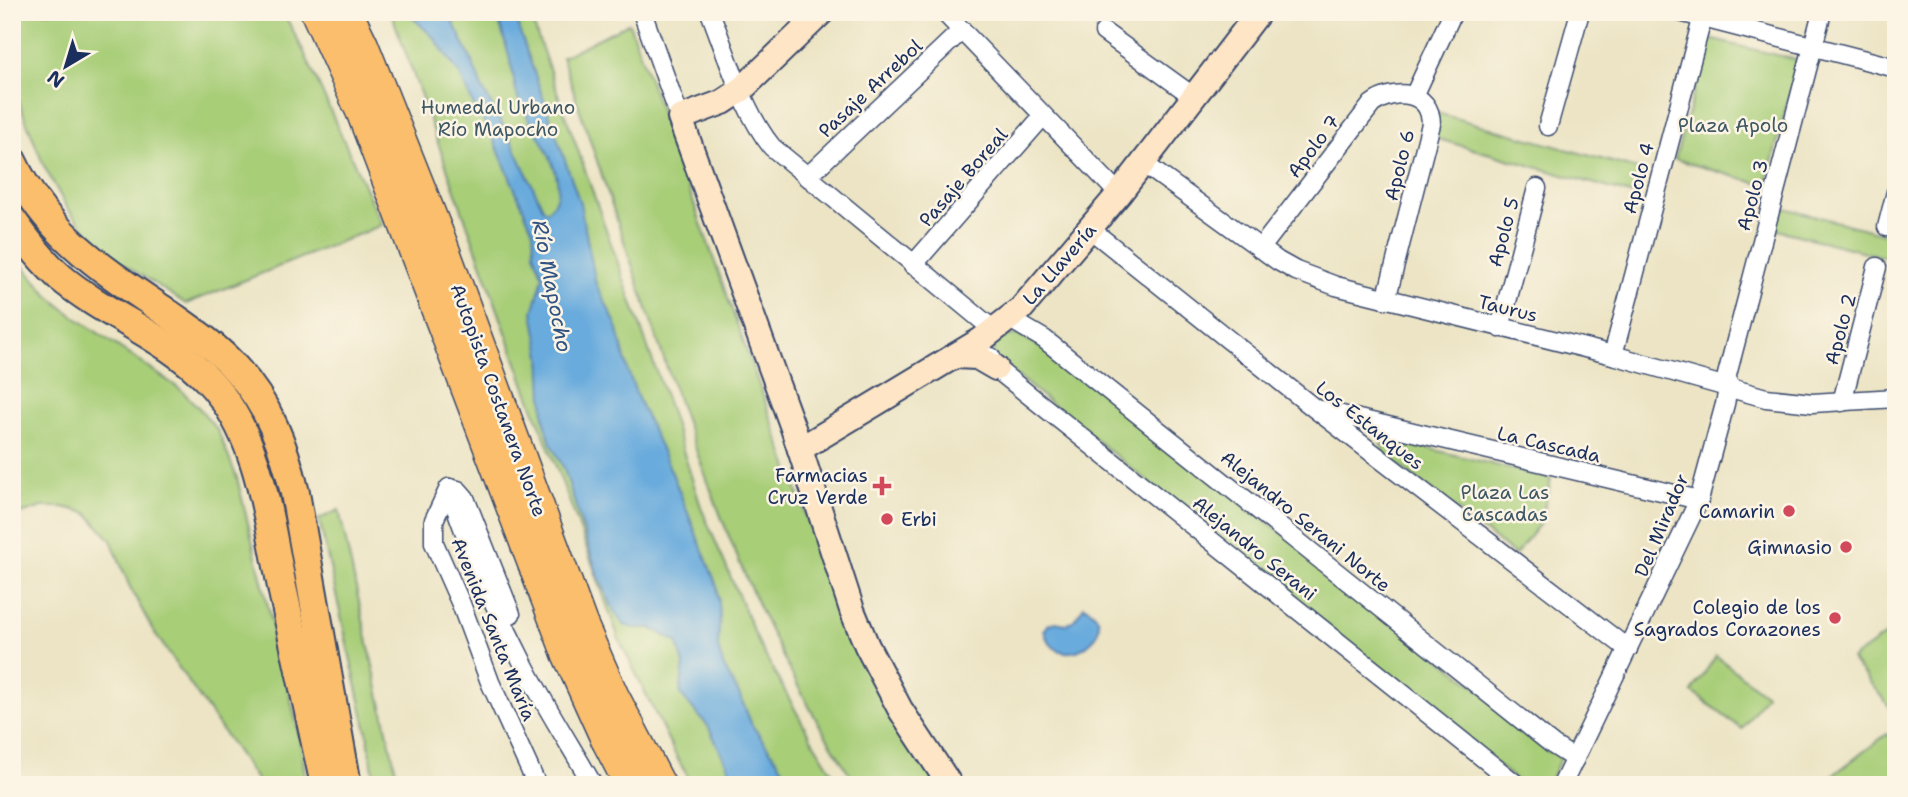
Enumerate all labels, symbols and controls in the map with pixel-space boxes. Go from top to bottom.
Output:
north arrow [32,32,102,102]
street label: Pasaje Arrebol [813,33,928,143]
text: N [42,65,69,93]
park label: Humedal Urbano Río Mapocho [421,95,575,142]
street label: Apolo 7 [1282,110,1345,183]
park label: Plaza Apolo [1678,113,1788,138]
street label: Pasaje Boreal [914,122,1013,232]
street label: Apolo 6 [1379,127,1420,203]
street label: Apolo 4 [1617,140,1660,216]
street label: Apolo 3 [1731,157,1774,233]
street label: Apolo 5 [1482,195,1525,270]
water label: Río Mapocho [525,218,579,354]
street label: La Llavería [1017,218,1102,311]
street label: Autopista Costanera Norte [445,280,552,520]
street label: Taurus [1476,289,1540,328]
street label: Apolo 2 [1819,291,1862,367]
street label: Los Estanques [1310,375,1429,476]
street label: La Cascada [1495,420,1603,469]
street label: Alejandro Serani Norte [1216,445,1396,597]
place label: Farmacias Cruz Verde [768,463,868,510]
street label: Del Mirador [1628,470,1694,581]
marker: Farmacias Cruz Verde [874,478,890,494]
park label: Plaza Las Cascadas [1460,480,1550,527]
street label: Alejandro Serani [1188,491,1322,605]
place label: Camarin [1699,499,1775,524]
marker: Camarin [1781,503,1797,519]
place label: Erbi [901,507,937,532]
marker: Erbi [879,511,895,527]
street label: Avenida Santa María [445,534,542,725]
place label: Gimnasio [1747,535,1832,560]
marker: Gimnasio [1838,539,1854,555]
place label: Colegio de los Sagrados Corazones [1634,595,1821,642]
marker: Colegio de los Sagrados Corazones [1827,610,1843,626]

